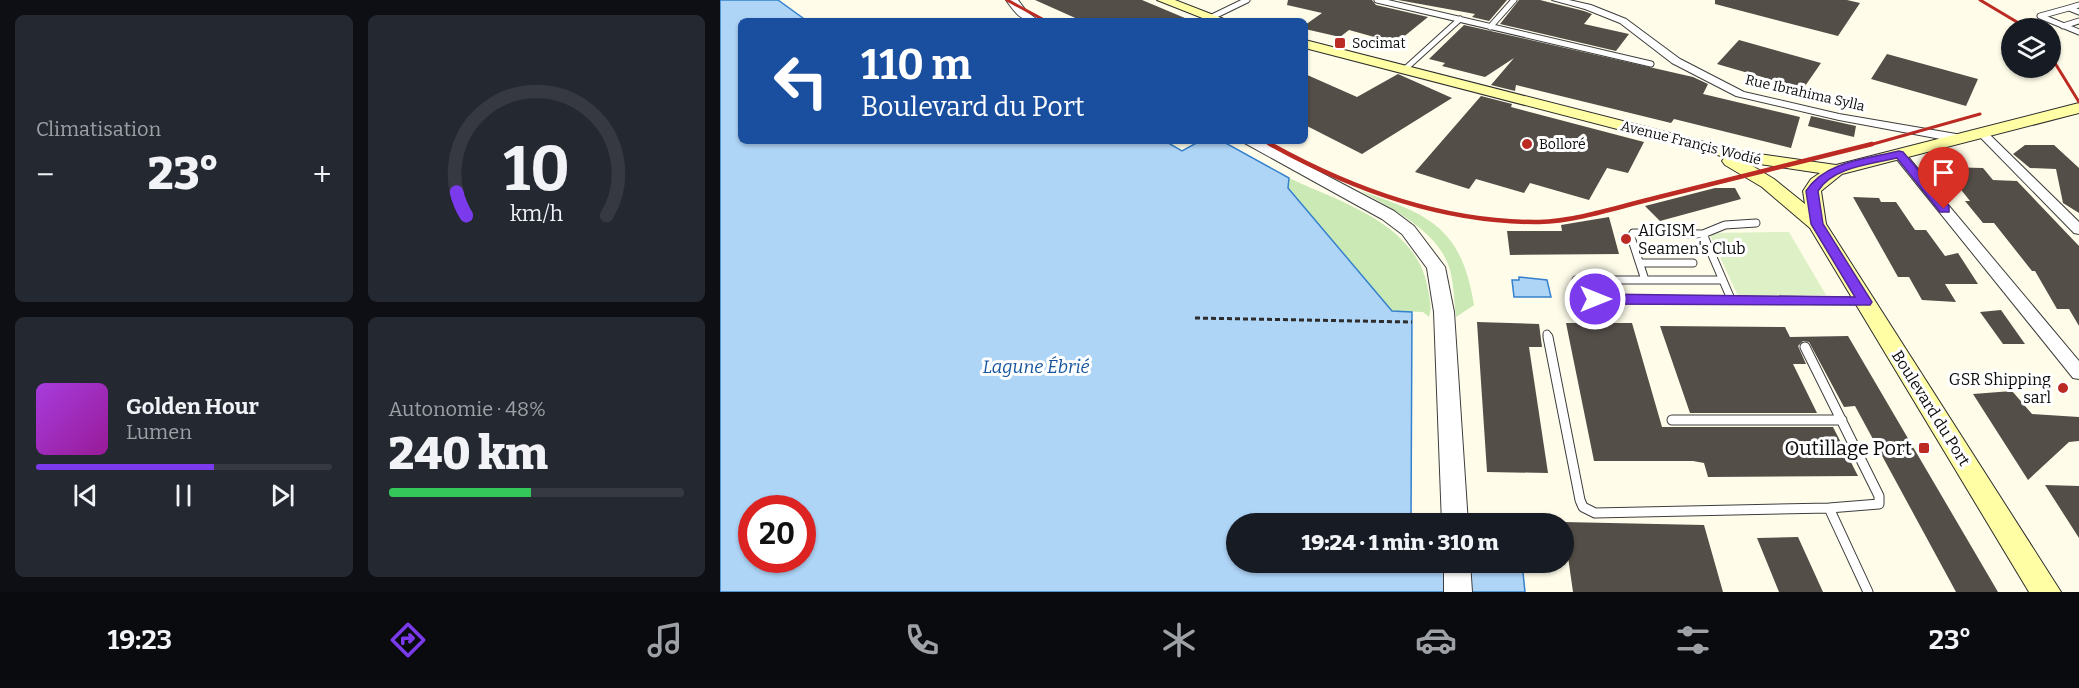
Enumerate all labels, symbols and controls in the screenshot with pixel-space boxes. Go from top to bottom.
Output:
map controls [2001,18,2061,78]
button: layers [2001,18,2061,78]
place label: Socimat [1352,35,1406,52]
marker: Socimat [1333,36,1347,50]
text: 110 m [861,40,972,90]
icon: left [762,42,840,120]
street label: Rue Ibrahima Sylla [1744,71,1867,115]
text: Boulevard du Port [861,91,1085,123]
text: Climatisation [36,117,161,141]
street label: Avenue Françis Wodié [1619,117,1763,169]
text: 10 [503,132,570,207]
place label: Bolloré [1539,136,1586,153]
marker: Bolloré [1520,137,1534,151]
text: 23° [148,147,219,201]
pin [1918,147,1969,209]
text: − [36,155,54,195]
text: + [313,155,332,195]
icon: arrive [1927,156,1960,189]
text: km/h [510,201,563,227]
place label: AIGISM Seamen's Club [1638,221,1746,258]
marker: AIGISM Seamen's Club [1619,232,1633,246]
position arrow [1563,267,1627,331]
street label: Boulevard du Port [1888,347,1974,469]
water label: Lagune Ébrié [982,355,1090,378]
place label: GSR Shipping sarl [1949,370,2051,407]
marker: GSR Shipping sarl [2056,381,2070,395]
text: Golden Hour [126,393,259,420]
text: Autonomie · 48% [389,397,546,421]
text: Lumen [126,420,192,444]
text: 240 km [389,427,548,481]
place label: Outillage Port [1784,436,1912,460]
marker: Outillage Port [1917,441,1931,455]
icon: previous [69,479,102,512]
icon: pause [167,479,200,512]
icon: next [266,479,299,512]
speed limit sign: 20 [738,495,816,573]
text: 19:24 · 1 min · 310 m [1301,529,1499,556]
icon: directions [387,619,429,661]
icon: music [644,619,686,661]
icon: phone [901,619,943,661]
icon: climate [1158,619,1200,661]
icon: car [1415,619,1457,661]
icon: filters [1672,619,1714,661]
text: 19:23 [107,624,172,656]
text: 23° [1929,624,1971,656]

